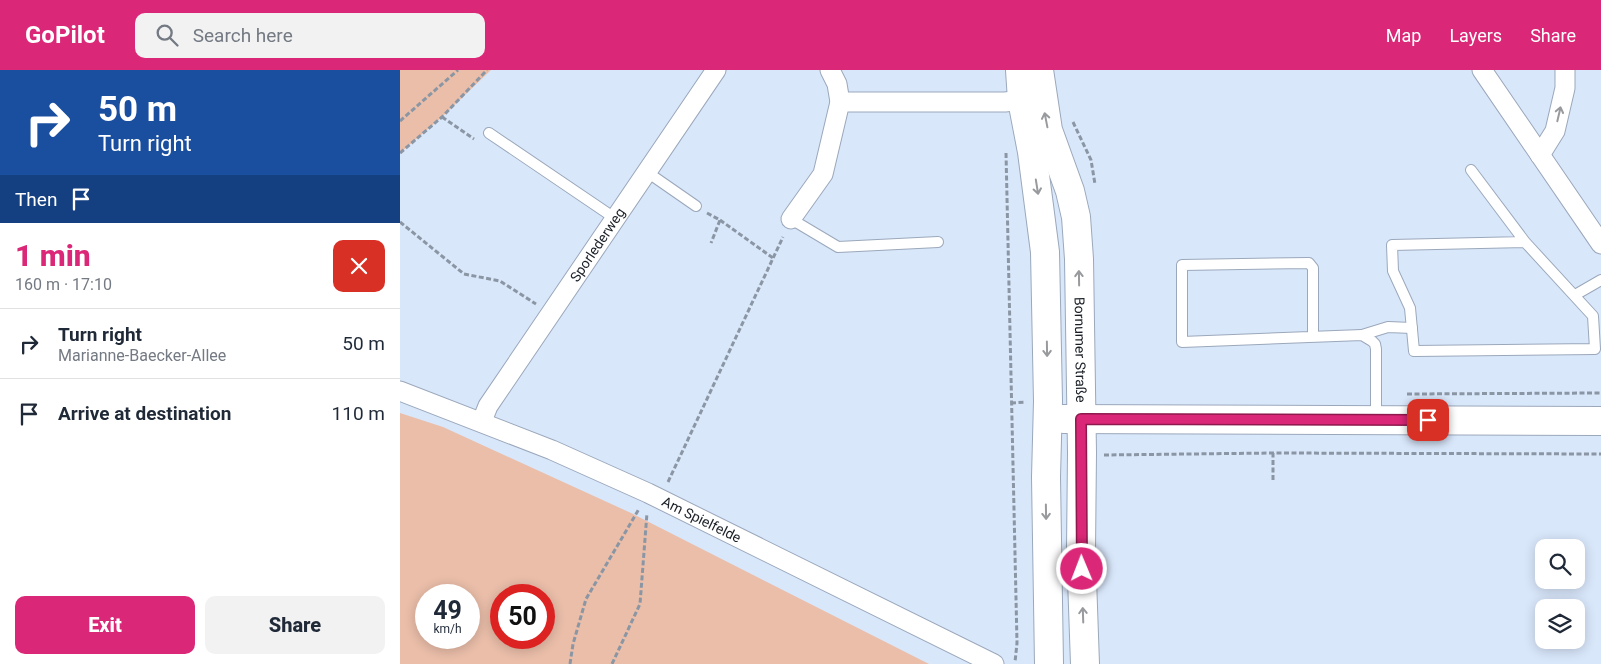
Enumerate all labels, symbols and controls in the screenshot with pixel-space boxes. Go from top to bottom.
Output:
search box [135,13,485,58]
text: GoPilot [25,21,105,49]
icon: search [153,21,181,49]
text: Search here [193,24,293,47]
text: Map [1386,25,1421,46]
text: Layers [1449,25,1502,46]
text: Share [1530,25,1576,46]
text: 50 m [98,89,177,130]
icon: right [15,90,80,155]
one-way arrow [1555,107,1564,123]
one-way arrow [1041,113,1050,129]
text: Turn right [98,131,192,156]
one-way arrow [1032,179,1042,195]
icon: arrive [67,185,95,213]
text: Then [15,188,57,211]
street label: Sporlederweg [567,205,628,285]
text: 1 min [15,238,91,273]
button: close [333,240,385,292]
one-way arrow [1074,270,1084,286]
text: 160 m · 17:10 [15,275,112,294]
street label: Bornumer Straße [1072,297,1089,403]
text: Turn right [58,323,142,346]
icon: right [15,330,43,358]
text: 50 m [342,332,385,355]
one-way arrow [1042,341,1052,357]
text: Marianne-Baecker-Allee [58,346,226,365]
pin [1407,399,1449,441]
icon: arrive [15,400,43,428]
text: Arrive at destination [58,402,231,425]
text: 110 m [332,402,385,425]
icon: arrive [1414,406,1442,434]
street label: Am Spielfelde [659,493,744,546]
one-way arrow [1041,504,1051,520]
map controls [1535,539,1585,649]
button: search [1535,539,1585,589]
position arrow [1055,542,1107,594]
speed limit sign: 50 [490,584,555,649]
button: Exit [15,596,195,654]
button: Share [205,596,385,654]
text: 49 [433,596,462,625]
button: layers [1535,599,1585,649]
one-way arrow [1078,608,1088,624]
text: km/h [433,622,462,636]

